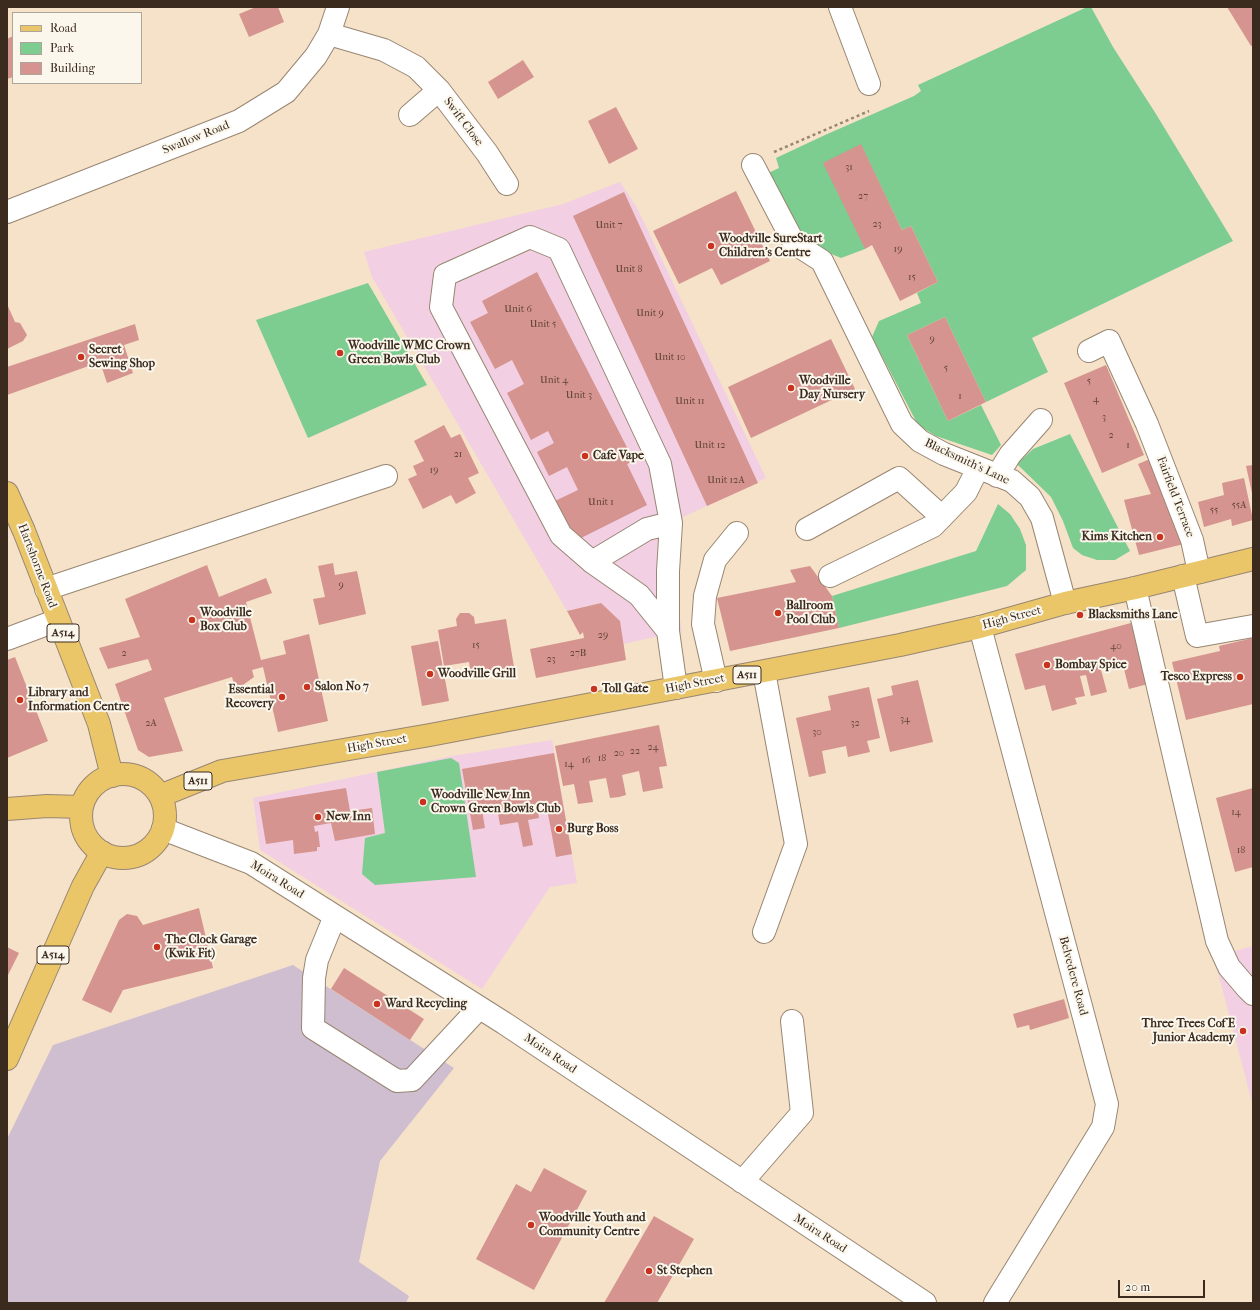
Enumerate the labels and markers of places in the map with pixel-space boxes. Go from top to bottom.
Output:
place label: Woodville SureStart Children's Centre [719,232,823,260]
marker: Woodville SureStart Children's Centre [706,241,716,251]
place label: Woodville WMC Crown Green Bowls Club [348,339,470,367]
place label: Secret Sewing Shop [89,343,155,371]
marker: Woodville WMC Crown Green Bowls Club [335,348,345,358]
marker: Secret Sewing Shop [76,352,86,362]
place label: Woodville Day Nursery [799,374,865,402]
marker: Woodville Day Nursery [786,383,796,393]
place label: Cafe Vape [593,449,644,463]
marker: Cafe Vape [580,451,590,461]
place label: Kims Kitchen [1081,530,1152,544]
marker: Kims Kitchen [1155,532,1165,542]
place label: Ballroom Pool Club [786,599,835,627]
place label: Woodville Box Club [200,606,252,634]
marker: Ballroom Pool Club [773,608,783,618]
place label: Blacksmiths Lane [1088,608,1178,622]
marker: Blacksmiths Lane [1075,610,1085,620]
marker: Woodville Box Club [187,615,197,625]
place label: Bombay Spice [1055,658,1127,672]
marker: Bombay Spice [1042,660,1052,670]
place label: Woodville Grill [438,667,516,681]
marker: Woodville Grill [425,669,435,679]
place label: Tesco Express [1161,670,1232,684]
marker: Tesco Express [1235,672,1245,682]
place label: Salon No 7 [315,680,369,694]
marker: Salon No 7 [302,682,312,692]
place label: Toll Gate [602,682,648,696]
place label: Essential Recovery [225,683,274,711]
marker: Toll Gate [589,684,599,694]
place label: Library and Information Centre [28,686,129,714]
marker: Essential Recovery [277,692,287,702]
marker: Library and Information Centre [15,695,25,705]
place label: Woodville New Inn Crown Green Bowls Club [431,788,560,816]
marker: Woodville New Inn Crown Green Bowls Club [418,797,428,807]
place label: New Inn [326,810,371,824]
marker: New Inn [313,812,323,822]
place label: Burg Boss [567,822,618,836]
marker: Burg Boss [554,824,564,834]
place label: The Clock Garage (Kwik Fit) [165,933,257,961]
marker: The Clock Garage (Kwik Fit) [152,942,162,952]
place label: Ward Recycling [385,997,467,1011]
marker: Ward Recycling [372,999,382,1009]
place label: Three Trees CofE Junior Academy [1142,1017,1235,1045]
marker: Three Trees CofE Junior Academy [1238,1026,1248,1036]
place label: Woodville Youth and Community Centre [539,1211,646,1239]
marker: Woodville Youth and Community Centre [526,1220,536,1230]
place label: St Stephen [657,1264,712,1278]
marker: St Stephen [644,1266,654,1276]

